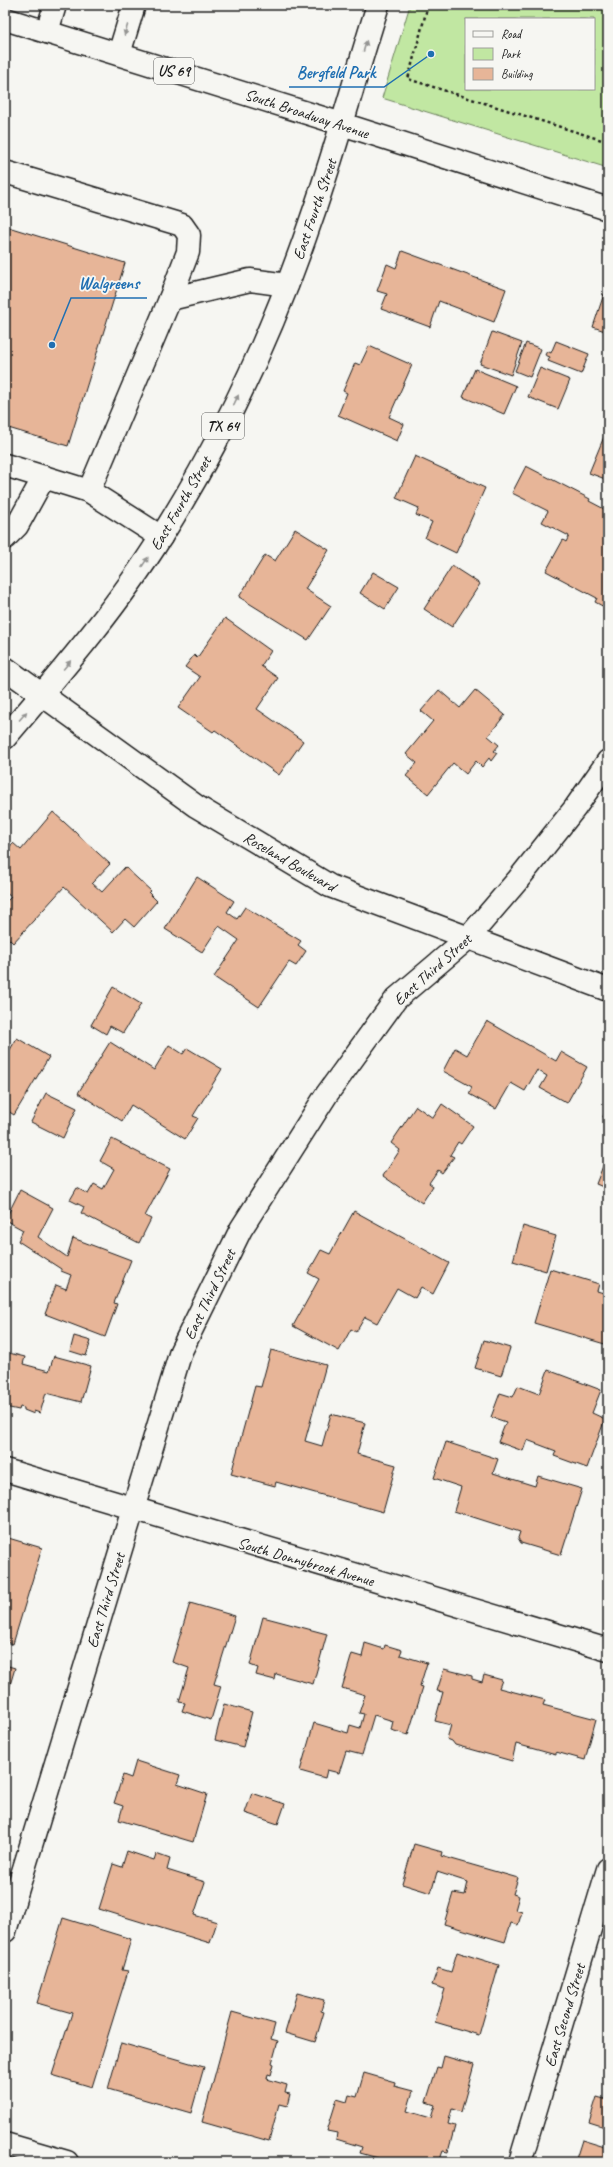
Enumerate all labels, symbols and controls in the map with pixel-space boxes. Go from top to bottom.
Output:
legend [465,18,595,90]
one-way arrow [123,24,129,36]
text: Road [501,26,523,42]
one-way arrow [362,40,368,52]
text: Park [501,46,522,62]
road number: US 69 [154,58,194,84]
callout: Bergfeld Park [289,58,384,87]
text: Bergfeld Park [297,62,377,83]
text: Building [501,66,533,82]
street label: South Broadway Avenue [242,84,373,144]
street label: East Fourth Street [288,155,342,262]
callout: Walgreens [71,269,147,298]
text: Walgreens [79,273,141,294]
one-way arrow [233,394,239,405]
road number: TX 64 [202,413,244,439]
street label: East Fourth Street [146,451,217,554]
one-way arrow [141,556,149,567]
one-way arrow [62,660,71,671]
one-way arrow [19,711,28,722]
street label: Roseland Boulevard [240,827,342,898]
street label: East Third Street [390,928,477,1010]
street label: East Third Street [179,1244,241,1343]
street label: South Donnybrook Avenue [235,1533,378,1591]
street label: East Third Street [82,1549,130,1650]
street label: East Second Street [540,1960,591,2069]

